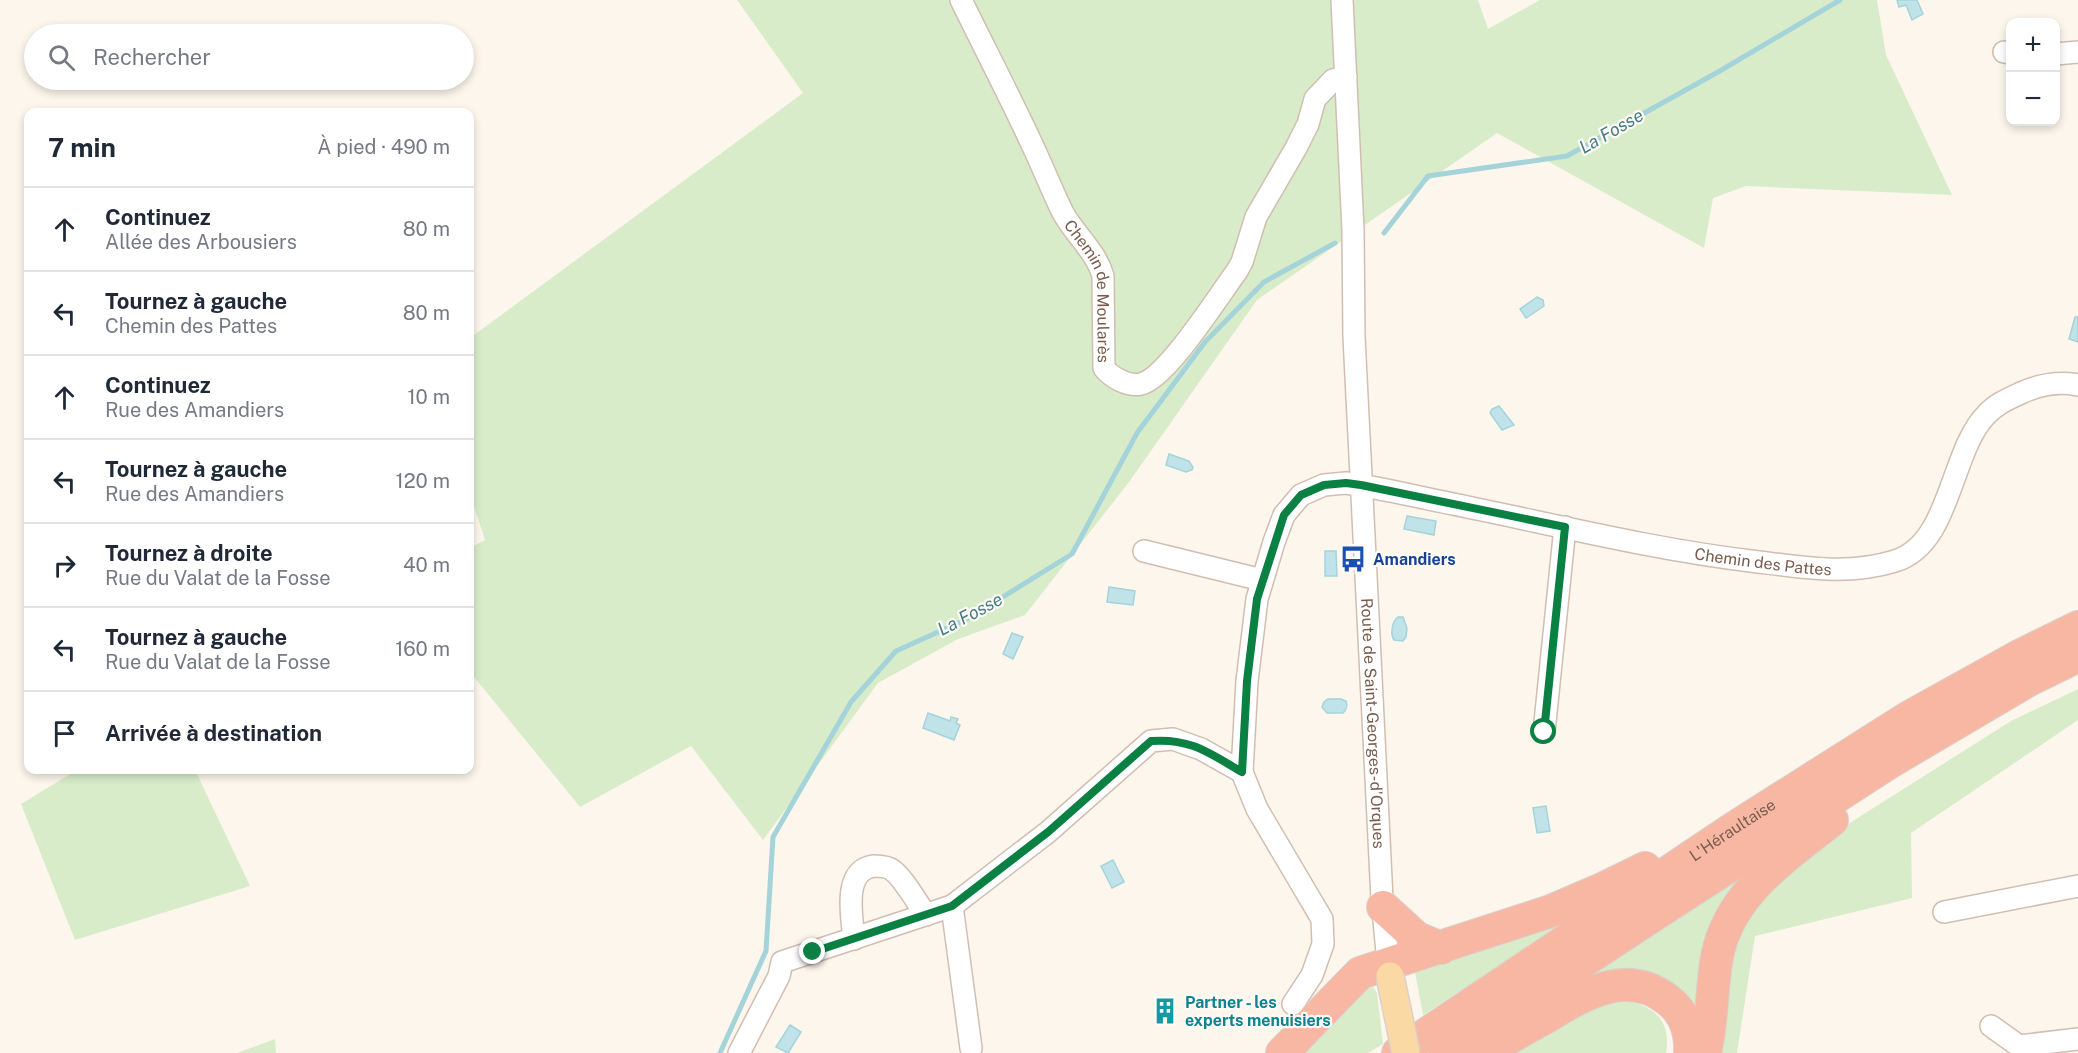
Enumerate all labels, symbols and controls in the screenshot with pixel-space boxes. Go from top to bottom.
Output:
map controls [2006,18,2060,126]
button: + [2006,18,2060,72]
search box [24,24,474,90]
icon: search [45,41,78,74]
text: Rechercher [93,44,211,70]
button: − [2006,72,2060,126]
water label: La Fosse [1575,104,1647,158]
text: 7 min [48,132,116,163]
text: À pied · 490 m [317,135,450,159]
text: Continuez [105,204,211,230]
icon: ahead [48,213,81,246]
street label: Chemin de Moularès [1060,216,1113,363]
text: 80 m [403,217,450,241]
text: Allée des Arbousiers [105,230,297,254]
text: Tournez à gauche [105,288,287,314]
icon: left [48,297,81,330]
text: 80 m [403,301,450,325]
text: Chemin des Pattes [105,314,277,338]
text: Continuez [105,372,211,398]
icon: ahead [48,381,81,414]
text: 10 m [407,385,450,409]
text: Rue des Amandiers [105,398,284,422]
text: Tournez à gauche [105,456,287,482]
icon: left [48,465,81,498]
text: 120 m [396,469,450,493]
text: Rue des Amandiers [105,482,284,506]
text: Tournez à droite [105,540,273,566]
bus stop icon: Amandiers [1338,544,1368,574]
street label: Chemin des Pattes [1693,544,1832,579]
icon: right [48,549,81,582]
place label: Amandiers [1373,550,1456,569]
text: 40 m [403,553,450,577]
text: Rue du Valat de la Fosse [105,566,331,590]
water label: La Fosse [934,588,1006,640]
street label: Route de Saint-Georges-d'Orques [1358,597,1389,849]
text: Tournez à gauche [105,624,287,650]
icon: left [48,633,81,666]
text: 160 m [395,637,450,661]
text: Rue du Valat de la Fosse [105,650,331,674]
icon: arrive [48,717,81,750]
route start [1530,718,1556,744]
text: Arrivée à destination [105,720,322,746]
street label: L'Héraultaise [1686,795,1779,865]
route end [799,938,825,964]
place label: Partner - les experts menuisiers [1185,993,1331,1030]
building icon: Partner - les experts menuisiers [1150,996,1180,1026]

